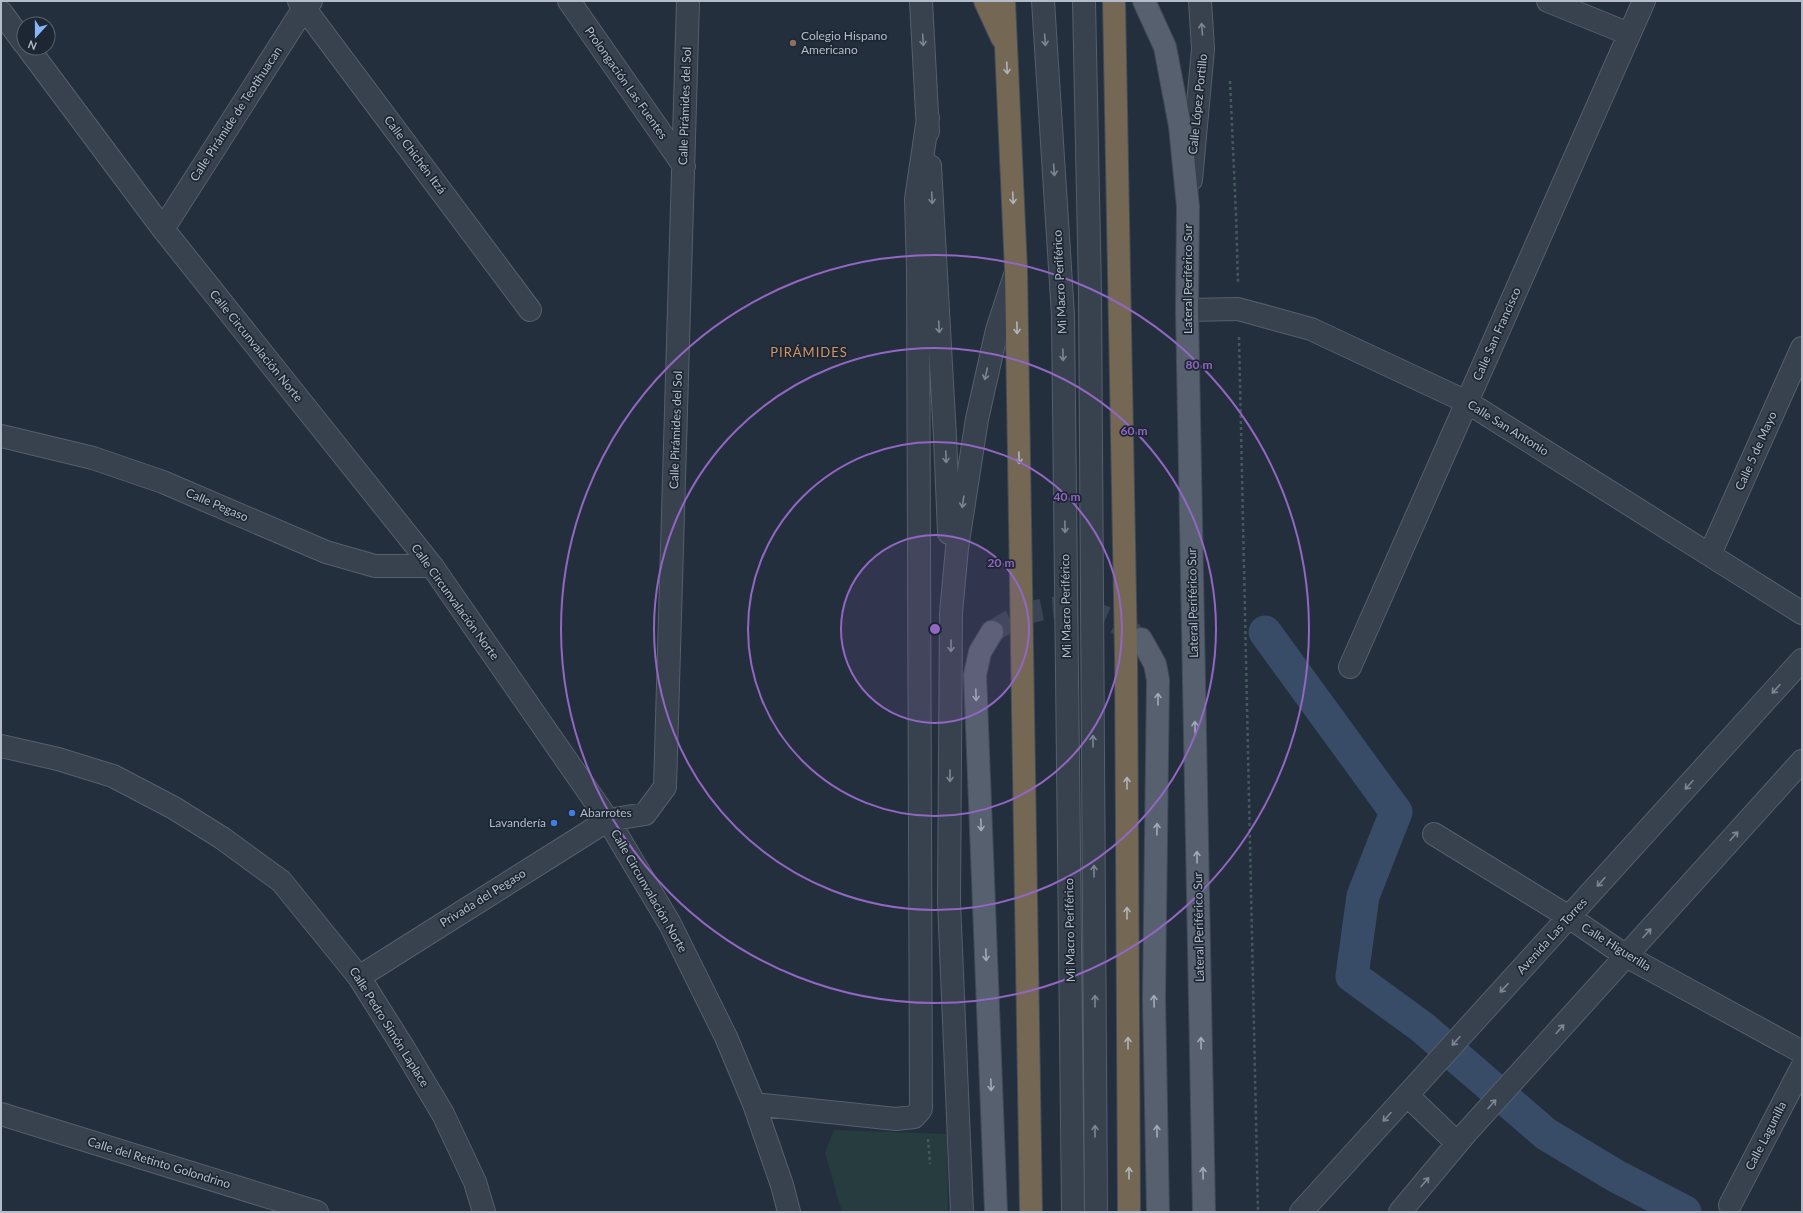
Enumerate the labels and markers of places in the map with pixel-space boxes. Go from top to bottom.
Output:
place label: Colegio Hispano Americano [801,28,887,57]
marker: Colegio Hispano Americano [788,38,798,48]
centre of rings [928,622,942,636]
place label: Abarrotes [580,805,632,820]
marker: Abarrotes [567,808,577,818]
place label: Lavandería [489,815,546,830]
marker: Lavandería [549,818,559,828]

